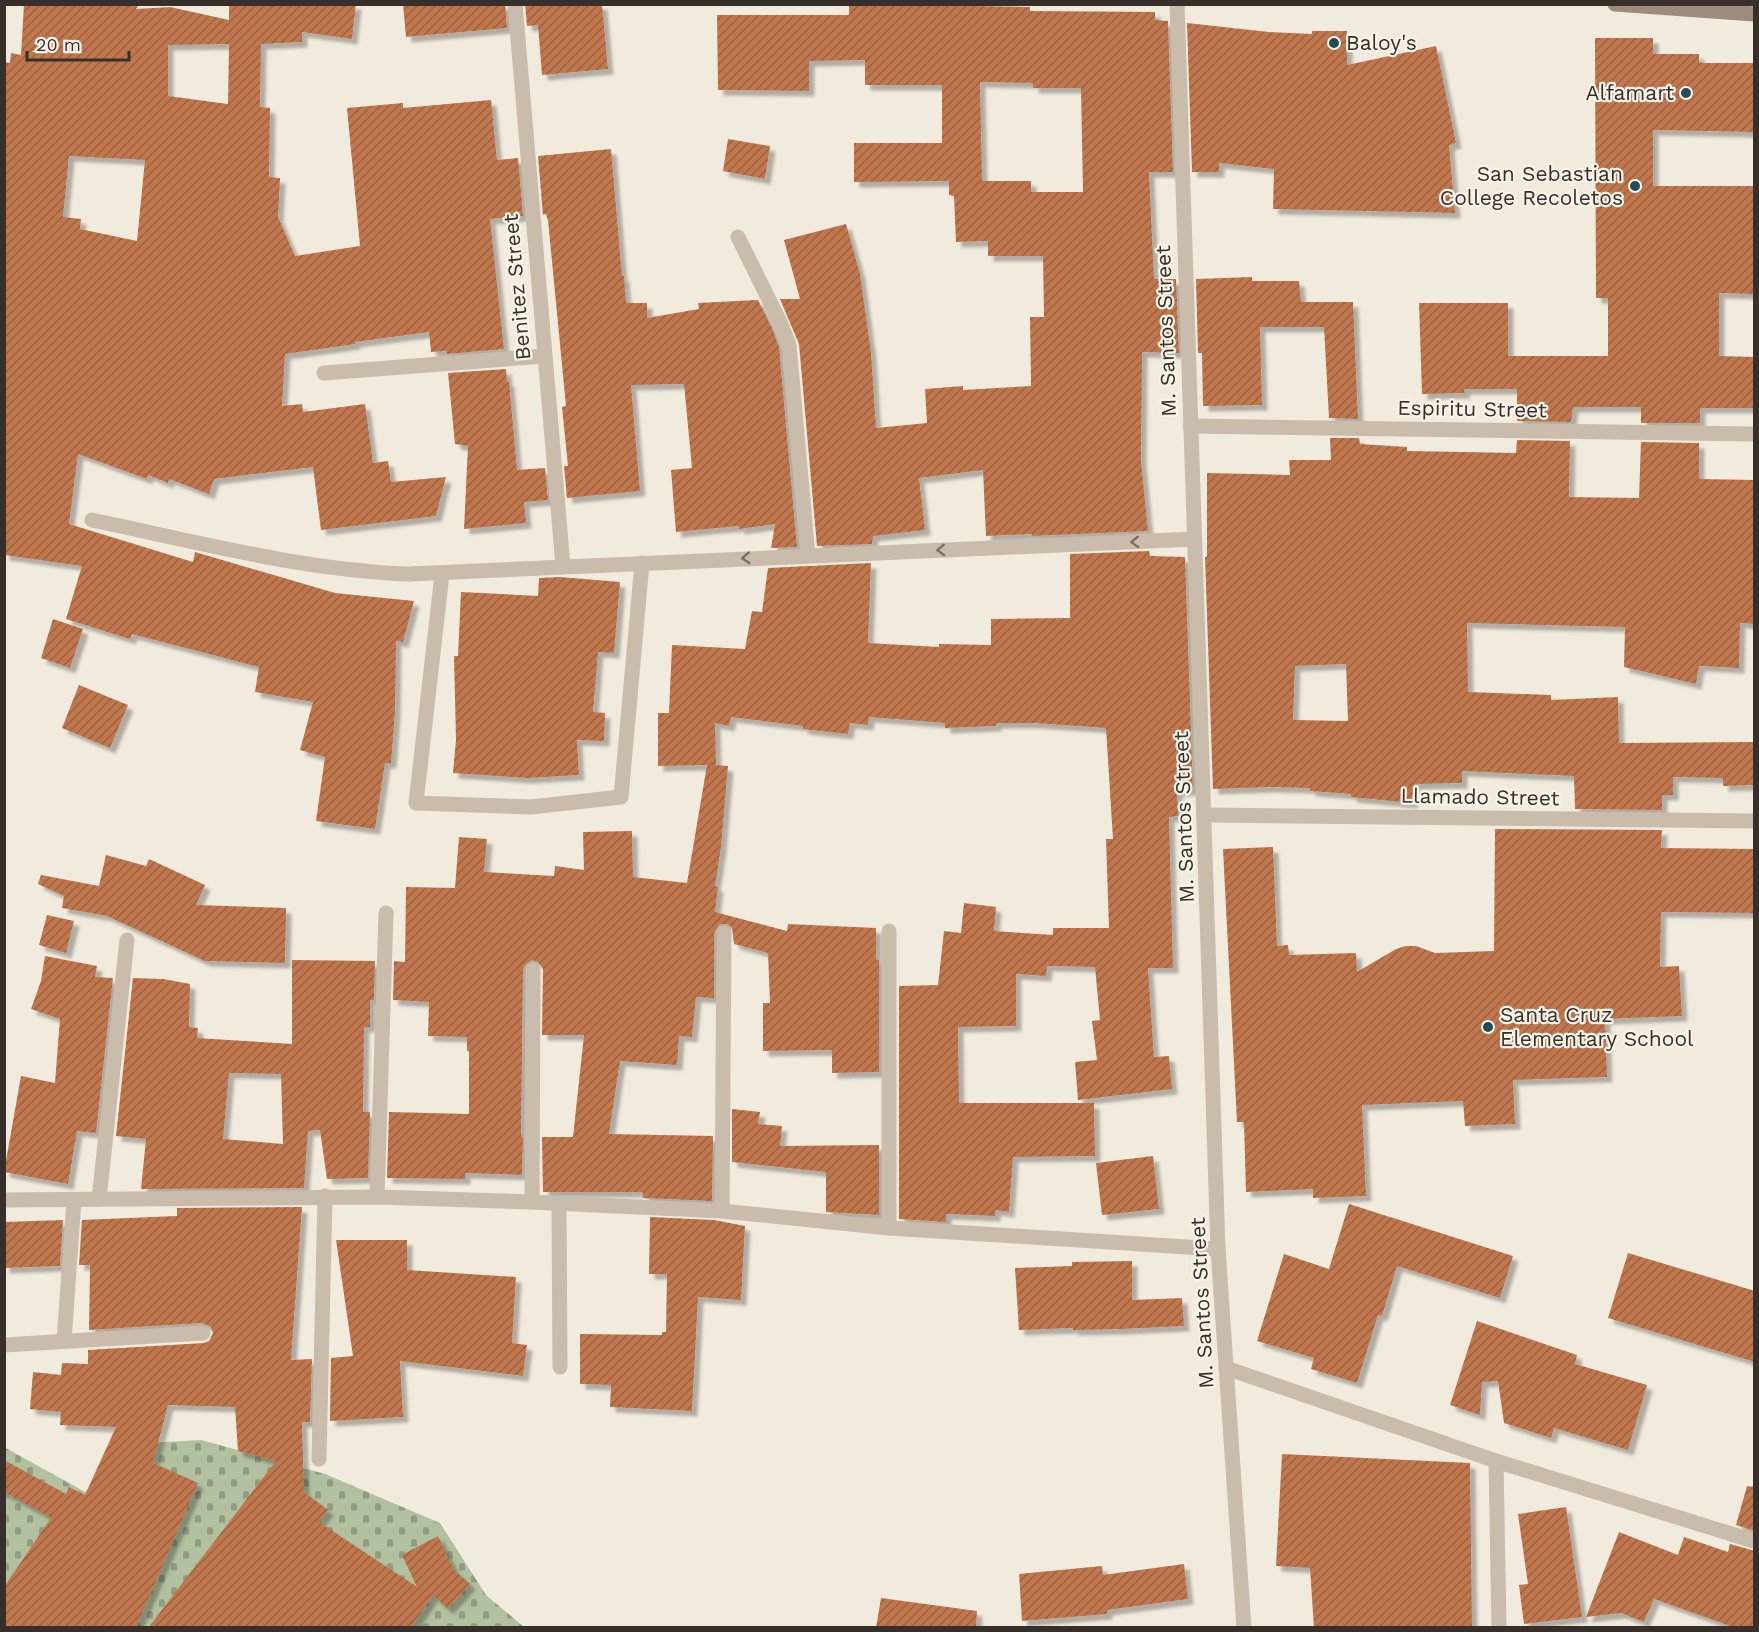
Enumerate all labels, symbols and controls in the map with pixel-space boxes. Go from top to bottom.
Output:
scale bar [27,24,129,62]
place label: Baloy's [1346,30,1417,55]
text: 20 m [36,34,81,55]
marker: Baloy's [1327,36,1341,50]
place label: Alfamart [1586,80,1674,105]
marker: Alfamart [1679,86,1693,100]
place label: San Sebastian College Recoletos [1440,161,1623,210]
marker: San Sebastian College Recoletos [1628,179,1642,193]
street label: Benitez Street [498,213,535,361]
street label: M. Santos Street [1150,245,1181,417]
street label: Espiritu Street [1397,395,1547,422]
one-way arrow [1131,535,1140,548]
one-way arrow [936,544,945,556]
one-way arrow [741,552,750,565]
street label: M. Santos Street [1168,731,1199,903]
street label: Llamado Street [1400,783,1560,810]
place label: Santa Cruz Elementary School [1500,1002,1694,1051]
marker: Santa Cruz Elementary School [1481,1020,1495,1034]
street label: M. Santos Street [1185,1217,1218,1389]

